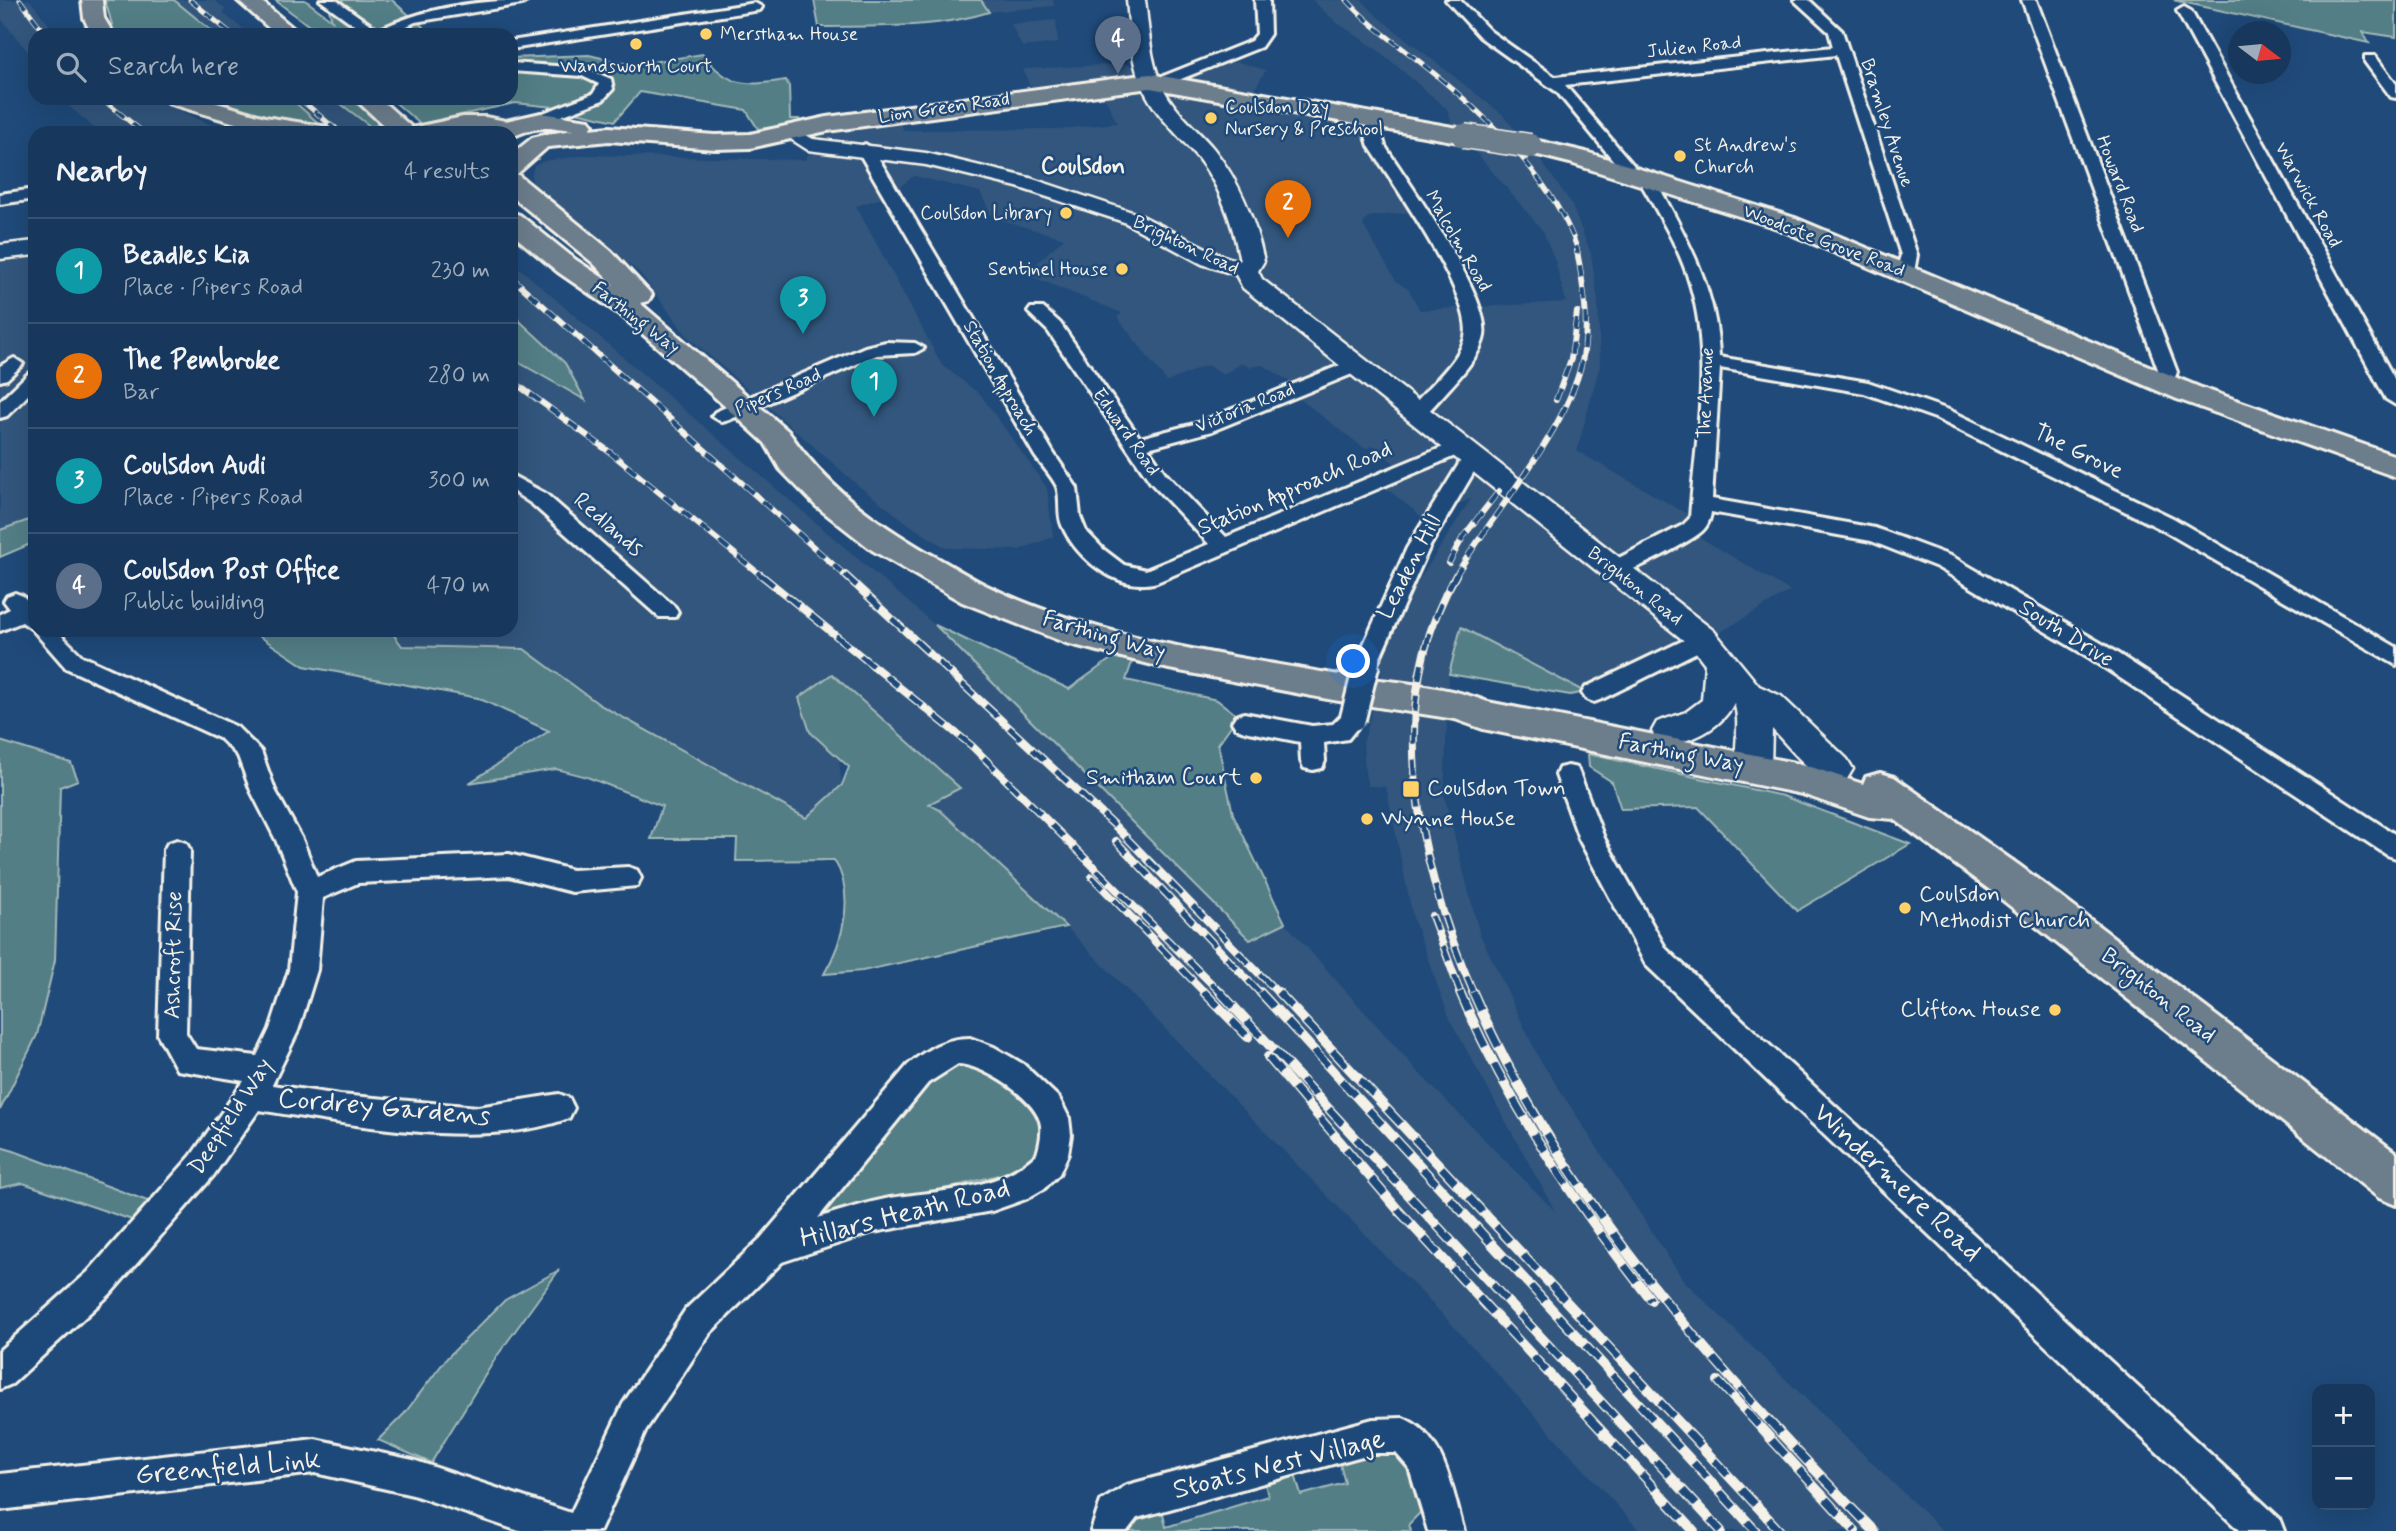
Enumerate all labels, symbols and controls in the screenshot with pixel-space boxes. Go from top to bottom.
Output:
pin: 4 [1095,16,1141,74]
north arrow [2228,21,2291,84]
place label: Merstham House [720,22,858,47]
marker: Merstham House [698,26,714,42]
search box [28,28,518,105]
street label: Julien Road [1646,30,1742,64]
marker: Wandsworth Court [628,36,644,52]
icon: search [52,48,90,86]
text: Search here [108,50,239,84]
place label: Wandsworth Court [560,54,712,79]
street label: Bramley Avenue [1854,56,1920,190]
street label: Lion Green Road [877,86,1011,130]
place label: Coulsdon Day Nursery & Preschool [1225,95,1383,142]
marker: Coulsdon Day Nursery & Preschool [1203,110,1219,126]
street label: Howard Road [2090,132,2150,236]
place label: St Andrew's Church [1694,133,1797,180]
street label: Warwick Road [2269,138,2347,252]
marker: St Andrew's Church [1672,148,1688,164]
district label: Coulsdon [1041,151,1125,182]
text: Nearby [56,152,147,191]
text: 4 results [404,157,490,187]
pin: 2 [1265,180,1311,238]
street label: Malcolm Road [1419,186,1497,296]
street label: Woodcote Grove Road [1740,199,1908,283]
place label: Coulsdon Library [920,201,1052,227]
marker: Coulsdon Library [1058,205,1074,221]
street label: Brighton Road [1128,209,1243,282]
text: Beadles Kia [123,239,250,273]
text: 1 [74,256,84,286]
text: 230 m [431,256,490,286]
place label: Sentinel House [988,257,1108,282]
marker: Sentinel House [1114,261,1130,277]
text: Place · Pipers Road [123,273,303,303]
street label: Farthing Way [585,276,685,362]
pin: 3 [780,276,826,334]
street label: Station Approach [955,316,1043,441]
text: The Pembroke [123,344,280,378]
street label: The Avenue [1692,347,1720,439]
pin: 1 [851,359,897,417]
text: 2 [73,361,85,391]
text: 280 m [428,361,490,391]
street label: Pipers Road [731,362,825,422]
street label: Victoria Road [1191,377,1299,439]
text: Bar [123,378,159,408]
street label: Edward Road [1087,383,1165,481]
street label: The Grove [2028,417,2128,487]
street label: Station Approach Road [1193,434,1397,544]
text: Coulsdon Audi [123,449,266,483]
text: 3 [74,466,84,496]
text: 300 m [428,466,490,496]
text: Place · Pipers Road [123,483,303,513]
street label: Redlands [566,486,650,564]
street label: Leaden Hill [1371,509,1449,625]
street label: Brighton Road [1581,541,1688,633]
text: Coulsdon Post Office [123,554,340,588]
text: 4 [72,571,86,601]
text: 470 m [427,571,490,601]
text: Public building [123,588,265,618]
street label: South Drive [2013,593,2119,675]
street label: Farthing Way [1038,604,1169,670]
your location [1336,644,1370,678]
street label: Farthing Way [1616,727,1746,783]
place label: Smitham Court [1086,763,1242,793]
marker: Smitham Court [1248,770,1264,786]
place label: Coulsdon Town [1427,774,1566,804]
marker: Coulsdon Town [1401,779,1421,799]
place label: Wynne House [1381,804,1516,834]
marker: Wynne House [1359,811,1375,827]
place label: Coulsdon Methodist Church [1919,880,2090,936]
street label: Ashcroft Rise [158,891,190,1019]
marker: Coulsdon Methodist Church [1897,900,1913,916]
street label: Brighton Road [2093,942,2222,1052]
place label: Clifton House [1900,995,2041,1025]
marker: Clifton House [2047,1002,2063,1018]
street label: Deepfield Way [182,1053,280,1181]
street label: Cordrey Gardens [276,1080,492,1136]
street label: Windermere Road [1805,1095,1989,1271]
street label: Hillars Heath Road [796,1170,1014,1258]
map controls [2312,1384,2375,1510]
button: + [2312,1384,2375,1447]
street label: Stoats Nest Village [1169,1421,1389,1509]
street label: Greenfield Link [134,1441,322,1495]
button: − [2312,1447,2375,1510]

